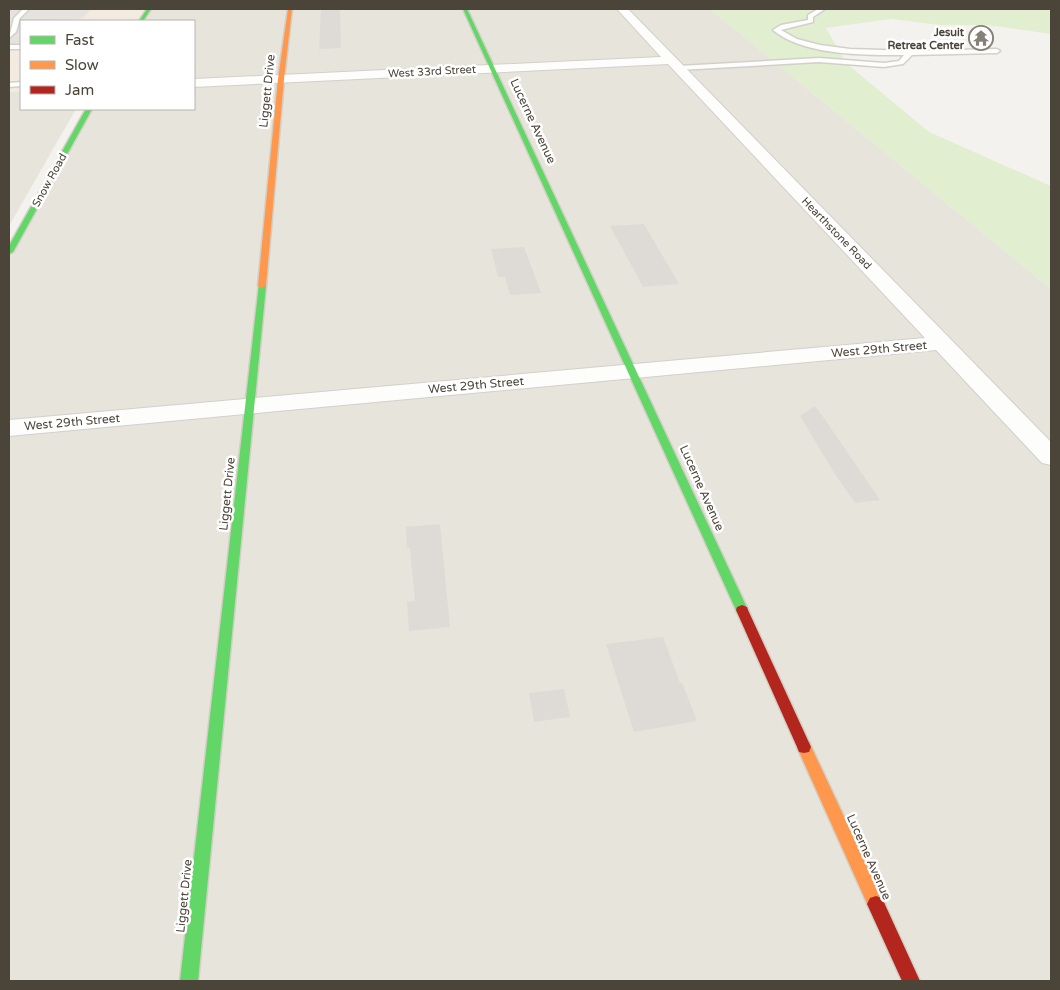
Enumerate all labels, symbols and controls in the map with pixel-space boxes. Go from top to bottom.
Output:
legend [20,20,195,110]
temple icon: Jesuit Retreat Center [968,25,994,51]
place label: Jesuit Retreat Center [888,26,965,52]
text: Fast [65,31,95,49]
street label: Liggett Drive [256,53,278,128]
text: Slow [65,56,99,74]
street label: West 33rd Street [388,63,476,80]
street label: Lucerne Avenue [507,76,559,166]
text: Jam [65,81,94,99]
street label: Snow Road [29,151,70,209]
street label: Hearthstone Road [799,195,874,272]
street label: West 29th Street [830,338,928,360]
street label: West 29th Street [427,374,525,396]
street label: West 29th Street [23,411,121,433]
street label: Lucerne Avenue [677,443,727,533]
street label: Liggett Drive [216,456,238,531]
street label: Lucerne Avenue [844,812,894,902]
street label: Liggett Drive [173,858,195,933]

